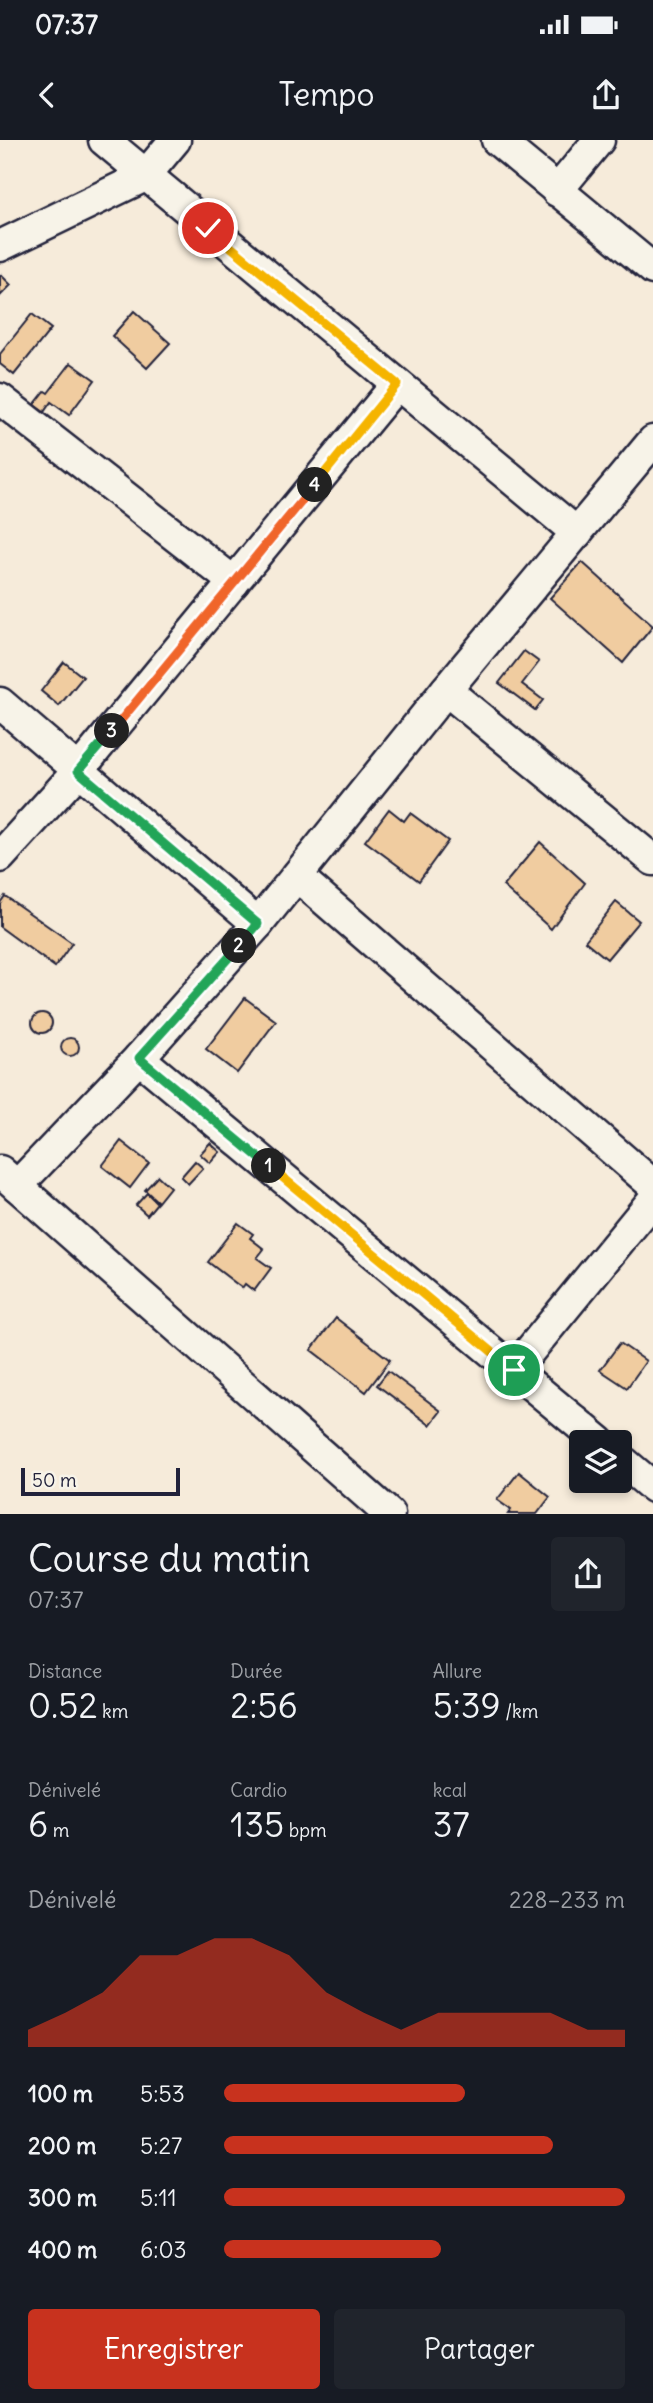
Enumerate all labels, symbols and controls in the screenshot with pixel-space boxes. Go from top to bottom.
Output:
text: 07:37 [35,8,98,41]
text: Tempo [278,74,375,115]
icon: back [28,76,66,114]
icon: share [587,76,625,114]
pin [178,198,238,258]
icon: check [189,209,227,247]
pin: 4 [298,468,332,502]
text: 4 [309,472,320,496]
pin: 3 [94,714,130,748]
text: 3 [106,718,117,742]
pin: 2 [222,928,256,964]
text: 2 [233,933,244,957]
pin: 1 [252,1149,286,1184]
text: 1 [265,1153,272,1177]
pin [484,1340,544,1400]
icon: arrive [495,1351,533,1389]
map controls [569,1430,632,1493]
button: layers [569,1430,632,1493]
scale bar [21,1465,180,1497]
text: 50 m [32,1468,77,1492]
text: Course du matin [28,1535,310,1582]
button: share [551,1537,625,1611]
text: 07:37 [28,1585,84,1614]
text: Distance [28,1659,102,1683]
text: Durée [230,1659,283,1683]
text: Allure [433,1659,482,1683]
text: 0.52 [28,1683,98,1727]
text: 2:56 [230,1683,298,1727]
text: 5:39 [433,1683,501,1727]
text: km [98,1699,128,1723]
text: /km [501,1699,538,1723]
text: Dénivelé [28,1778,101,1802]
text: Cardio [230,1778,287,1802]
text: kcal [433,1778,467,1802]
text: 6 [28,1802,48,1846]
text: 135 [230,1802,284,1846]
text: 37 [433,1802,470,1846]
text: m [48,1818,69,1842]
text: bpm [284,1818,327,1842]
text: Dénivelé [28,1885,116,1914]
text: 228–233 m [509,1885,625,1914]
text: 100 m [28,2079,93,2108]
text: 5:53 [140,2079,185,2108]
text: 200 m [28,2131,97,2160]
text: 5:27 [140,2131,182,2160]
text: 300 m [28,2183,97,2212]
text: 5:11 [140,2183,177,2212]
text: 400 m [28,2235,97,2264]
text: 6:03 [140,2235,187,2264]
button: Enregistrer [28,2309,320,2389]
button: Partager [334,2309,625,2389]

